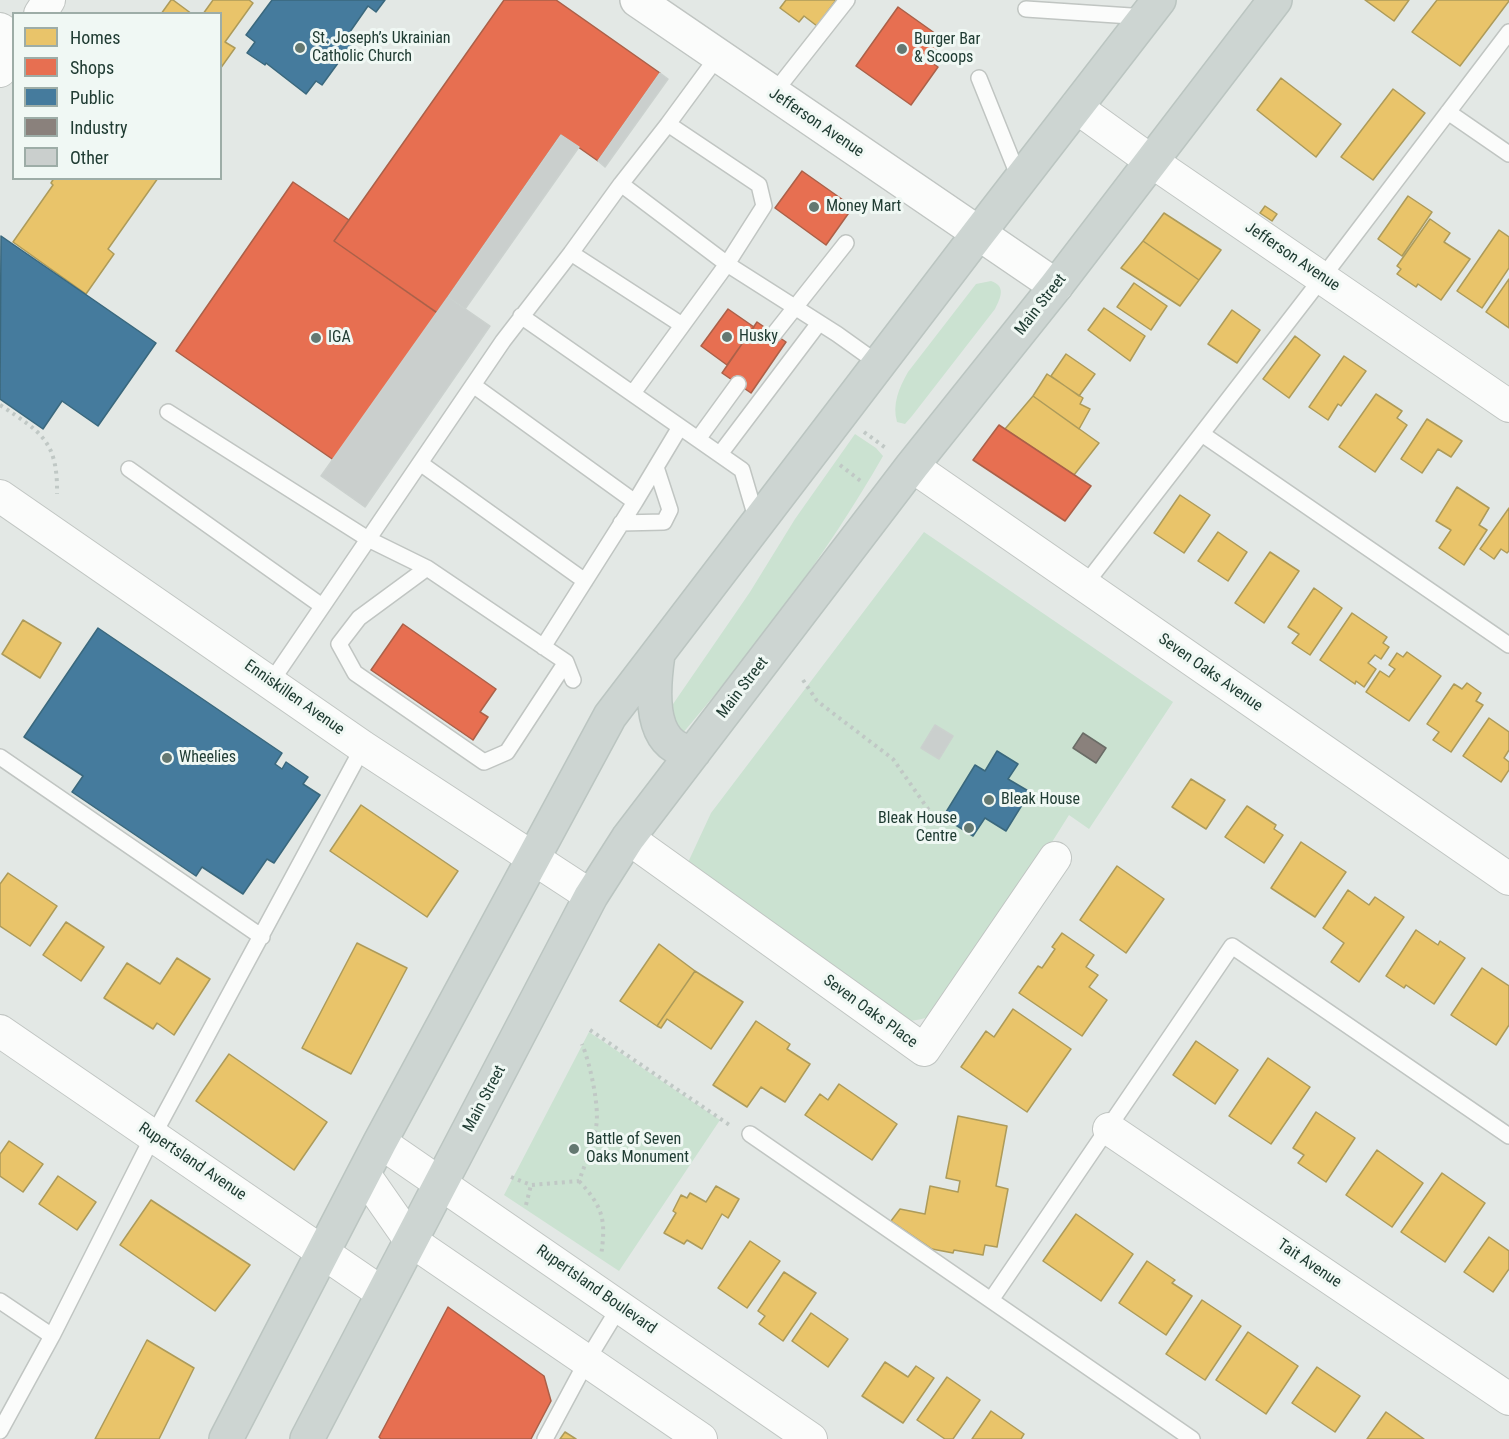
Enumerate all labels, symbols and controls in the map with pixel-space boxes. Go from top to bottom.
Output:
legend [12,12,222,180]
text: Homes [70,27,120,48]
place label: St. Joseph’s Ukrainian Catholic Church [312,29,451,67]
place label: Burger Bar & Scoops [914,30,980,68]
marker: St. Joseph’s Ukrainian Catholic Church [293,41,307,55]
marker: Burger Bar & Scoops [895,42,909,56]
text: Shops [70,57,114,78]
street label: Jefferson Avenue [765,84,867,162]
text: Public [70,87,114,108]
text: Industry [70,117,128,138]
text: Other [70,147,109,168]
place label: Money Mart [826,197,901,217]
marker: Money Mart [807,200,821,214]
street label: Jefferson Avenue [1241,218,1343,296]
street label: Main Street [1011,271,1071,339]
place label: Husky [739,327,778,347]
place label: IGA [328,328,351,348]
marker: Husky [720,330,734,344]
marker: IGA [309,331,323,345]
street label: Seven Oaks Avenue [1154,630,1266,716]
street label: Main Street [713,654,773,722]
street label: Enniskillen Avenue [240,656,348,740]
place label: Wheelies [179,748,236,768]
marker: Wheelies [160,751,174,765]
place label: Bleak House [1001,790,1080,810]
marker: Bleak House [982,793,996,807]
place label: Bleak House Centre [878,809,957,847]
marker: Bleak House Centre [962,821,976,835]
street label: Seven Oaks Place [819,971,921,1053]
street label: Main Street [460,1063,510,1135]
street label: Rupertsland Avenue [135,1119,249,1205]
place label: Battle of Seven Oaks Monument [586,1130,689,1168]
marker: Battle of Seven Oaks Monument [567,1142,581,1156]
street label: Tait Avenue [1273,1236,1345,1292]
street label: Rupertsland Boulevard [532,1241,660,1339]

